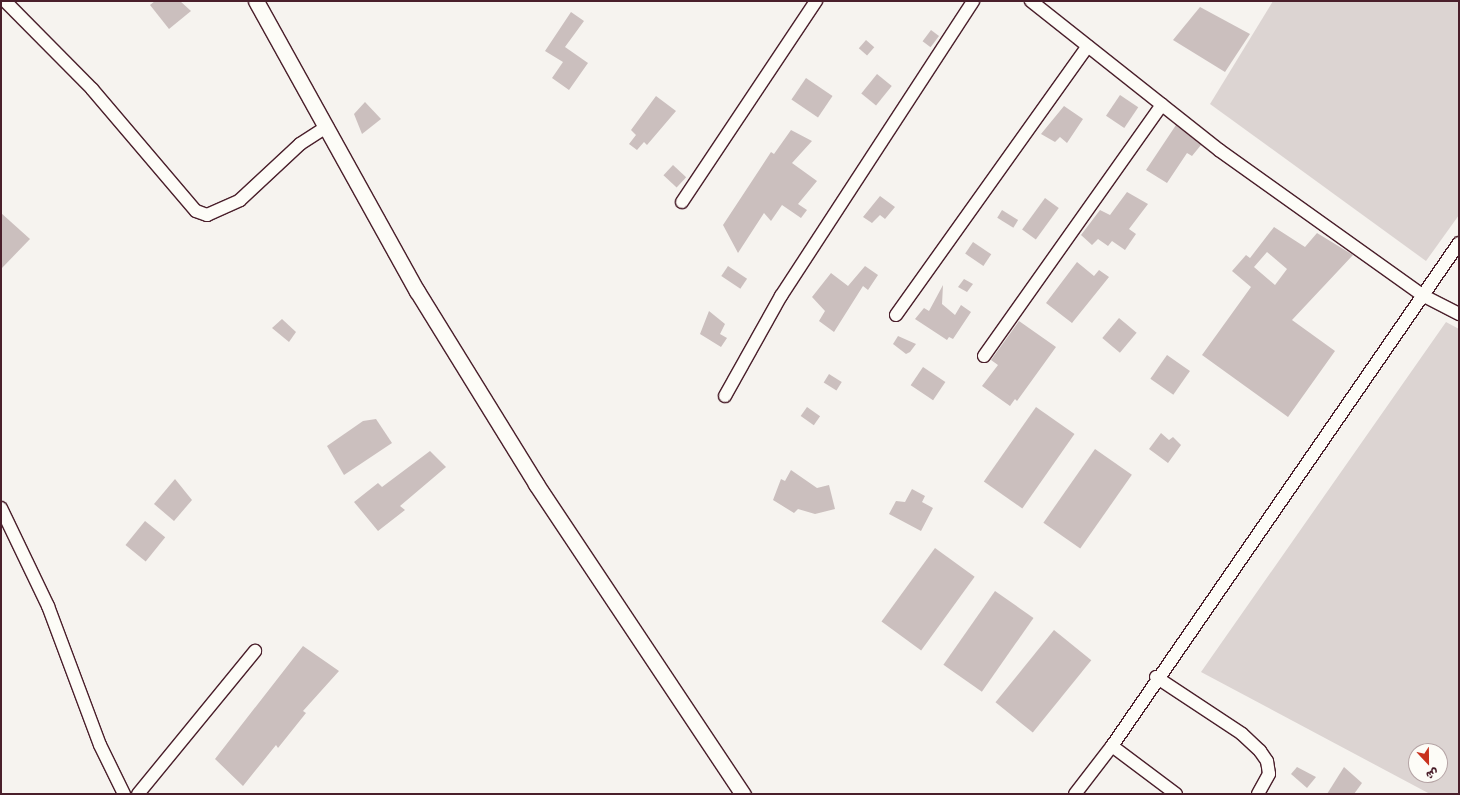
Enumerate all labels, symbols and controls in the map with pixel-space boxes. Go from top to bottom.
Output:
north arrow [1408,743,1448,783]
text: ش [1424,765,1440,782]

